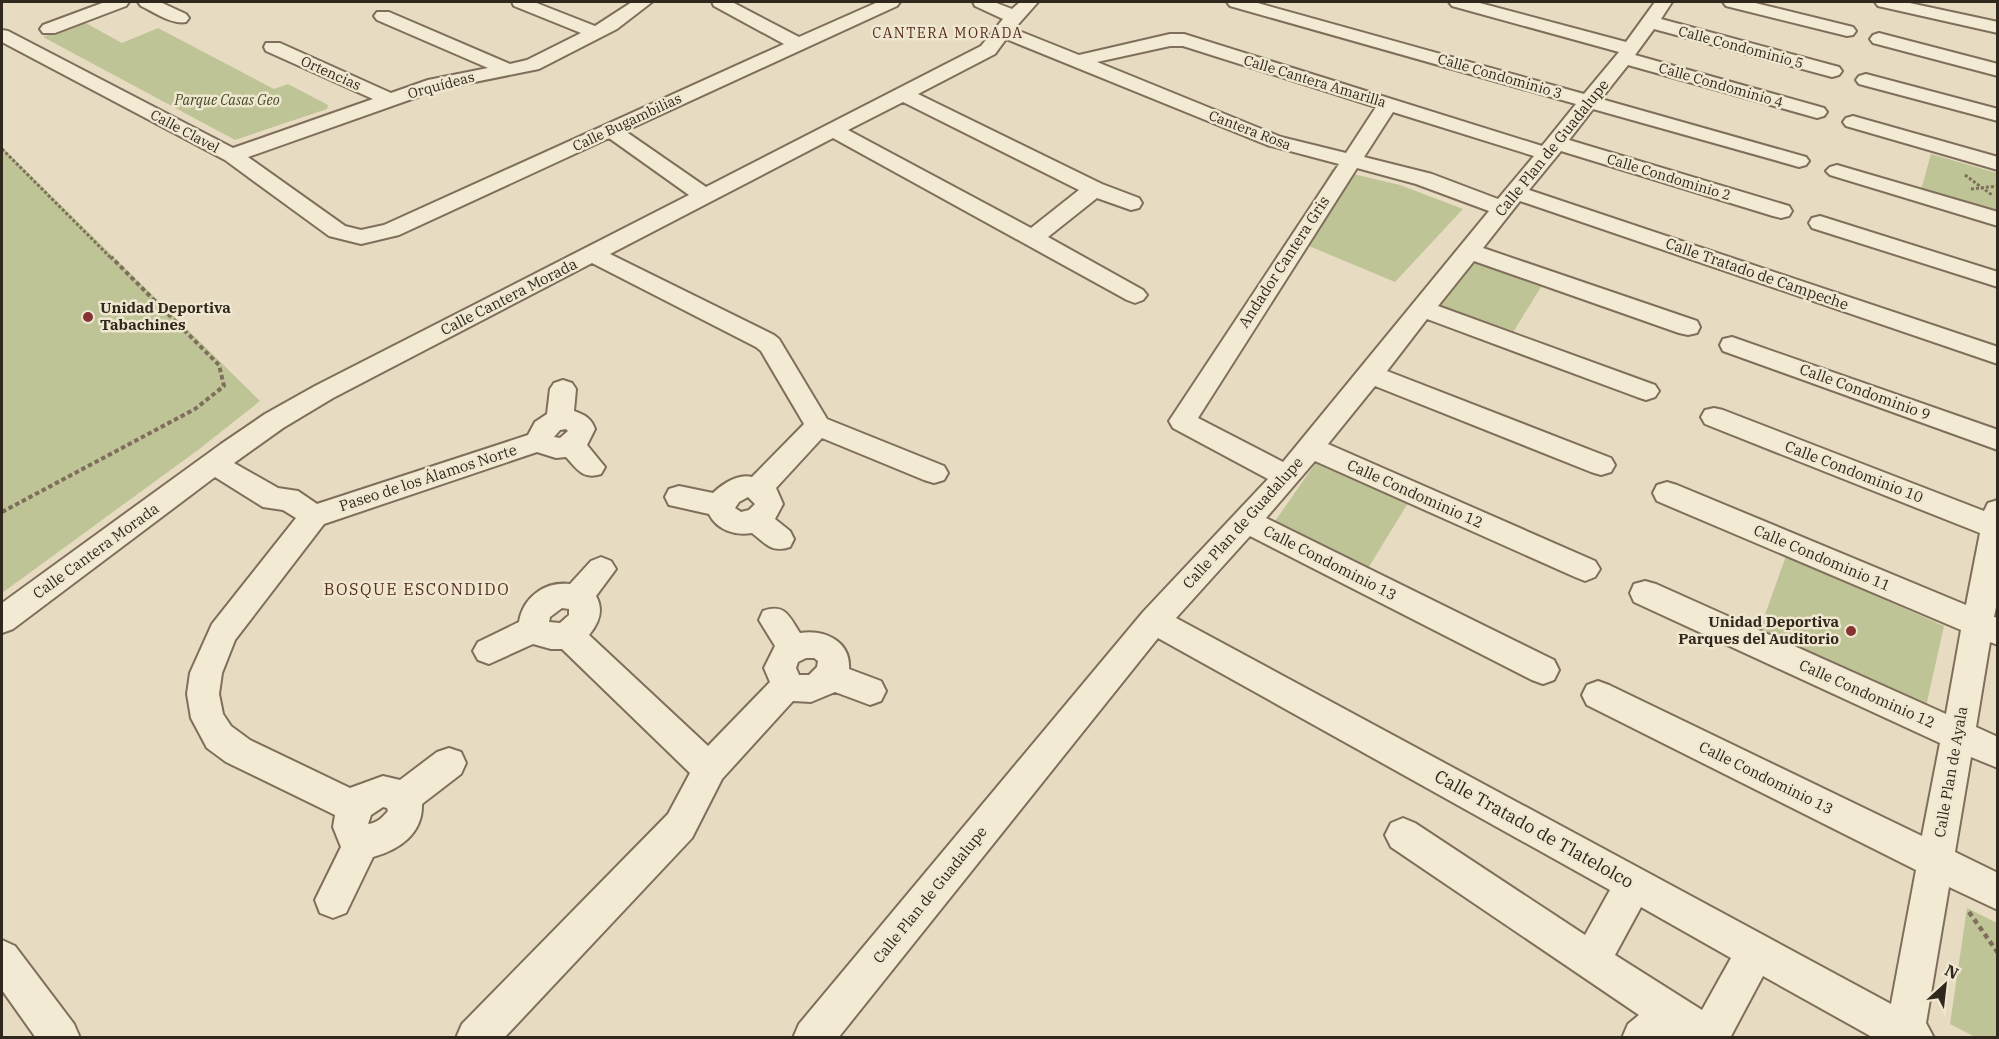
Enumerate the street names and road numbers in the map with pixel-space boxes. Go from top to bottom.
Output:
street label: Calle Condominio 5 [1677,22,1805,72]
street label: Calle Condominio 3 [1436,50,1564,102]
street label: Calle Cantera Amarilla [1242,51,1389,111]
street label: Ortencias [298,52,364,94]
street label: Calle Condominio 4 [1657,59,1785,111]
street label: Orquídeas [406,67,476,103]
street label: Calle Plan de Guadalupe [1490,75,1613,220]
street label: Calle Bugambilias [570,89,684,155]
street label: Calle Clavel [147,105,223,157]
street label: Cantera Rosa [1206,106,1294,154]
street label: Calle Condominio 2 [1605,150,1733,204]
street label: Andador Cantera Gris [1234,192,1333,331]
street label: Calle Tratado de Campeche [1663,233,1851,314]
street label: Calle Cantera Morada [437,254,580,339]
street label: Calle Condominio 9 [1797,359,1933,424]
street label: Calle Condominio 10 [1782,436,1926,507]
street label: Paseo de los Álamos Norte [337,440,519,515]
street label: Calle Plan de Guadalupe [1178,453,1307,593]
street label: Calle Condominio 12 [1344,455,1486,532]
street label: Calle Cantera Morada [29,499,162,603]
street label: Calle Condominio 11 [1751,520,1893,595]
street label: Calle Condominio 13 [1261,521,1400,604]
street label: Calle Condominio 12 [1796,655,1938,732]
street label: Calle Plan de Ayala [1930,705,1971,839]
street label: Calle Condominio 13 [1696,737,1836,818]
street label: Calle Tratado de Tlatelolco [1431,764,1638,893]
street label: Calle Plan de Guadalupe [868,822,991,967]

